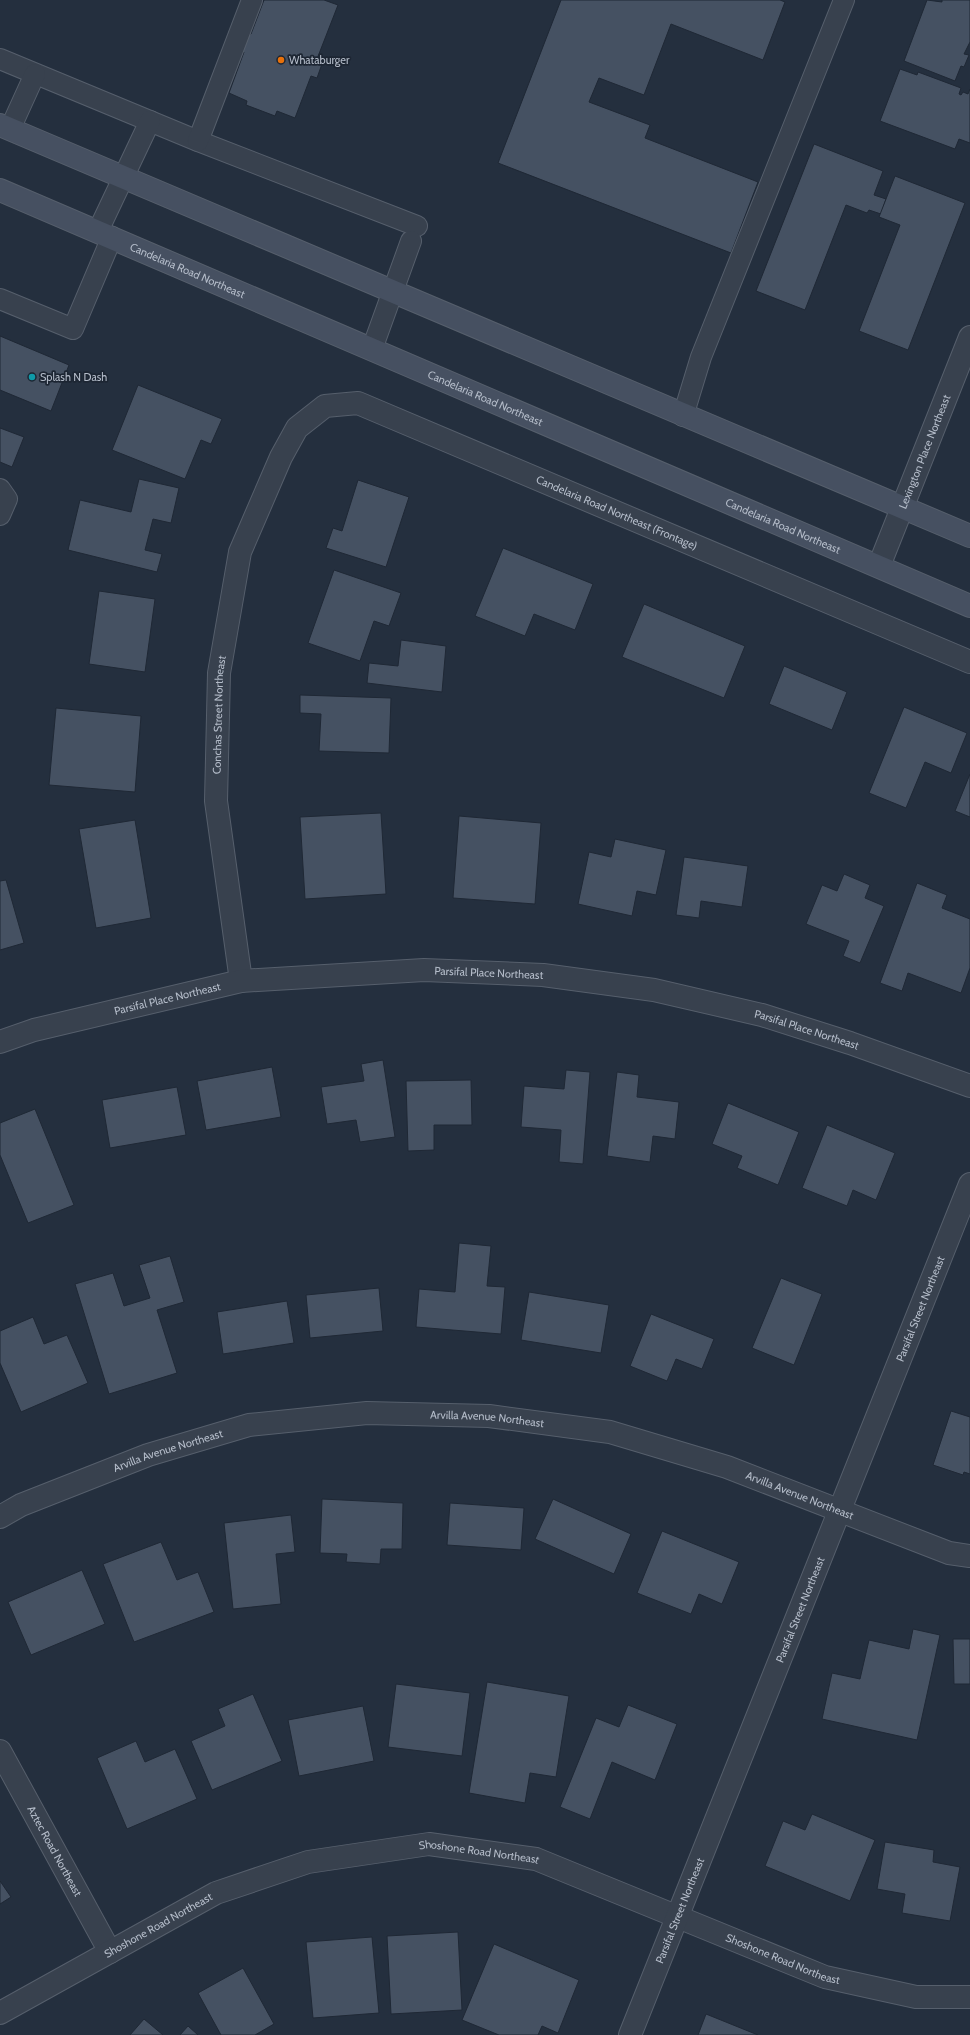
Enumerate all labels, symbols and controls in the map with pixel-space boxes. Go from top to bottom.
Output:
place label: Whataburger [289,53,350,67]
marker: Whataburger [276,55,286,65]
street label: Candelaria Road Northeast [128,240,247,301]
street label: Candelaria Road Northeast [426,367,545,429]
place label: Splash N Dash [40,370,107,384]
marker: Splash N Dash [27,372,37,382]
street label: Lexington Place Northeast [895,392,954,511]
street label: Candelaria Road Northeast (Frontage) [534,472,700,553]
street label: Candelaria Road Northeast [723,495,843,557]
street label: Conchas Street Northeast [210,654,229,774]
street label: Parsifal Place Northeast [434,963,544,982]
street label: Parsifal Place Northeast [113,979,222,1018]
street label: Parsifal Place Northeast [753,1006,861,1053]
street label: Parsifal Street Northeast [893,1254,948,1364]
street label: Arvilla Avenue Northeast [430,1408,545,1430]
street label: Arvilla Avenue Northeast [111,1426,225,1475]
street label: Arvilla Avenue Northeast [744,1468,856,1523]
street label: Parsifal Street Northeast [773,1555,827,1665]
street label: Aztec Road Northeast [24,1803,85,1899]
street label: Shoshone Road Northeast [418,1837,542,1867]
street label: Parsifal Street Northeast [652,1855,707,1965]
street label: Shoshone Road Northeast [102,1889,215,1961]
street label: Shoshone Road Northeast [724,1930,842,1987]

